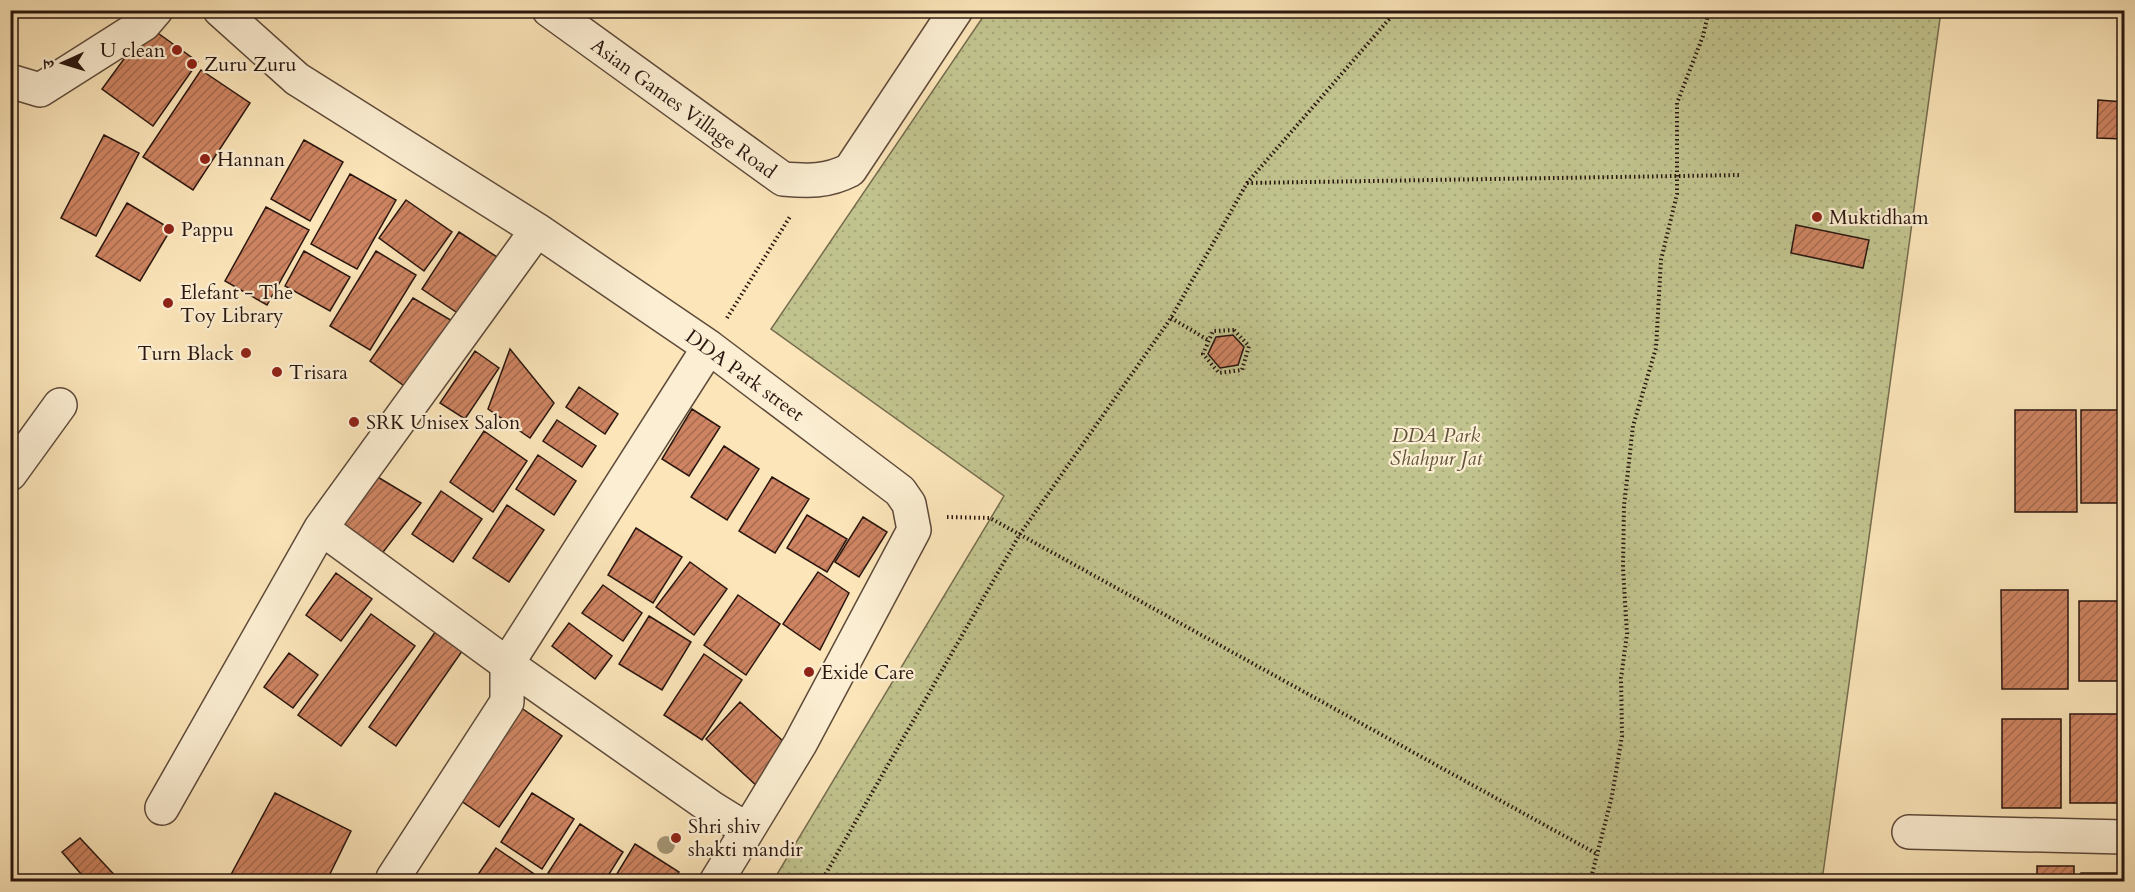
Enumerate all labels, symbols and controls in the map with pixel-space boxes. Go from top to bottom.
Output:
street label: Asian Games Village Road [585,32,782,185]
north arrow [33,33,93,93]
place label: U clean [100,37,166,64]
marker: U clean [170,43,184,57]
place label: Zuru Zuru [204,51,296,78]
text: उ [38,57,60,70]
marker: Zuru Zuru [185,57,199,71]
place label: Hannan [217,146,286,173]
marker: Hannan [198,152,212,166]
place label: Muktidham [1829,204,1929,231]
marker: Muktidham [1810,210,1824,224]
place label: Pappu [181,216,234,243]
marker: Pappu [162,222,176,236]
place label: Elefant - The Toy Library [180,279,293,329]
marker: Elefant - The Toy Library [161,296,175,310]
street label: DDA Park street [680,323,810,428]
place label: Turn Black [137,340,234,367]
marker: Turn Black [239,346,253,360]
place label: Trisara [289,359,348,386]
marker: Trisara [270,365,284,379]
place label: SRK Unisex Salon [366,409,521,436]
marker: SRK Unisex Salon [347,415,361,429]
park label: DDA Park Shahpur Jat [1390,422,1483,472]
place label: Exide Care [821,659,914,686]
marker: Exide Care [802,665,816,679]
place label: Shri shiv shakti mandir [688,813,804,863]
marker: Shri shiv shakti mandir [669,831,683,845]

